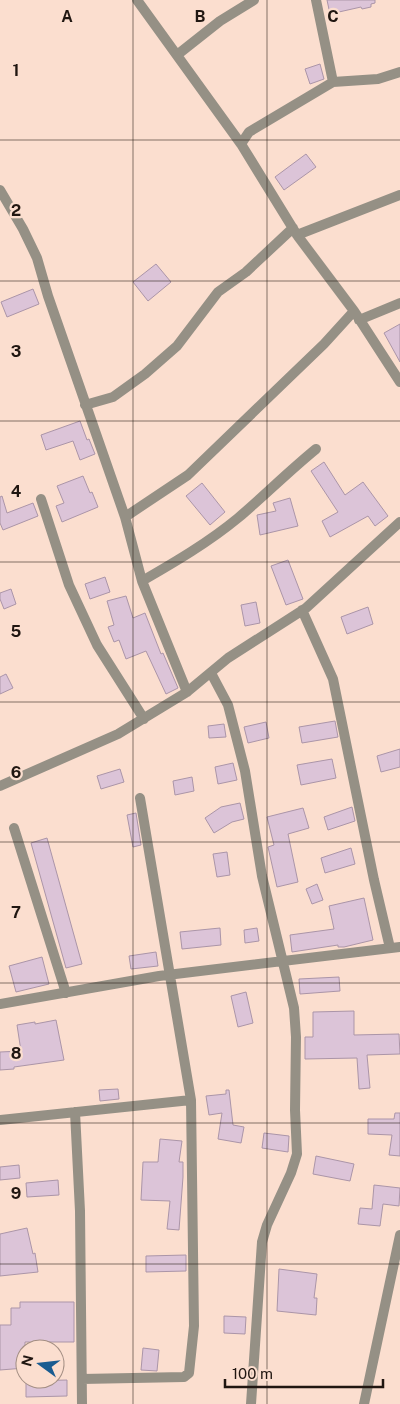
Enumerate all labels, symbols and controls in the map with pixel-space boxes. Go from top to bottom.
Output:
text: A [61,7,73,26]
text: B [195,7,206,26]
text: C [327,7,339,26]
text: 1 [13,61,19,80]
text: 2 [11,201,21,220]
text: 3 [11,342,21,361]
text: 4 [11,482,22,501]
text: 5 [11,622,22,641]
text: 6 [11,763,21,782]
text: 7 [11,903,21,922]
text: 8 [11,1044,22,1063]
text: 9 [11,1184,21,1203]
north arrow [15,1339,65,1389]
text: N [18,1353,37,1368]
scale bar [225,1356,382,1388]
text: 100 m [232,1365,273,1382]

